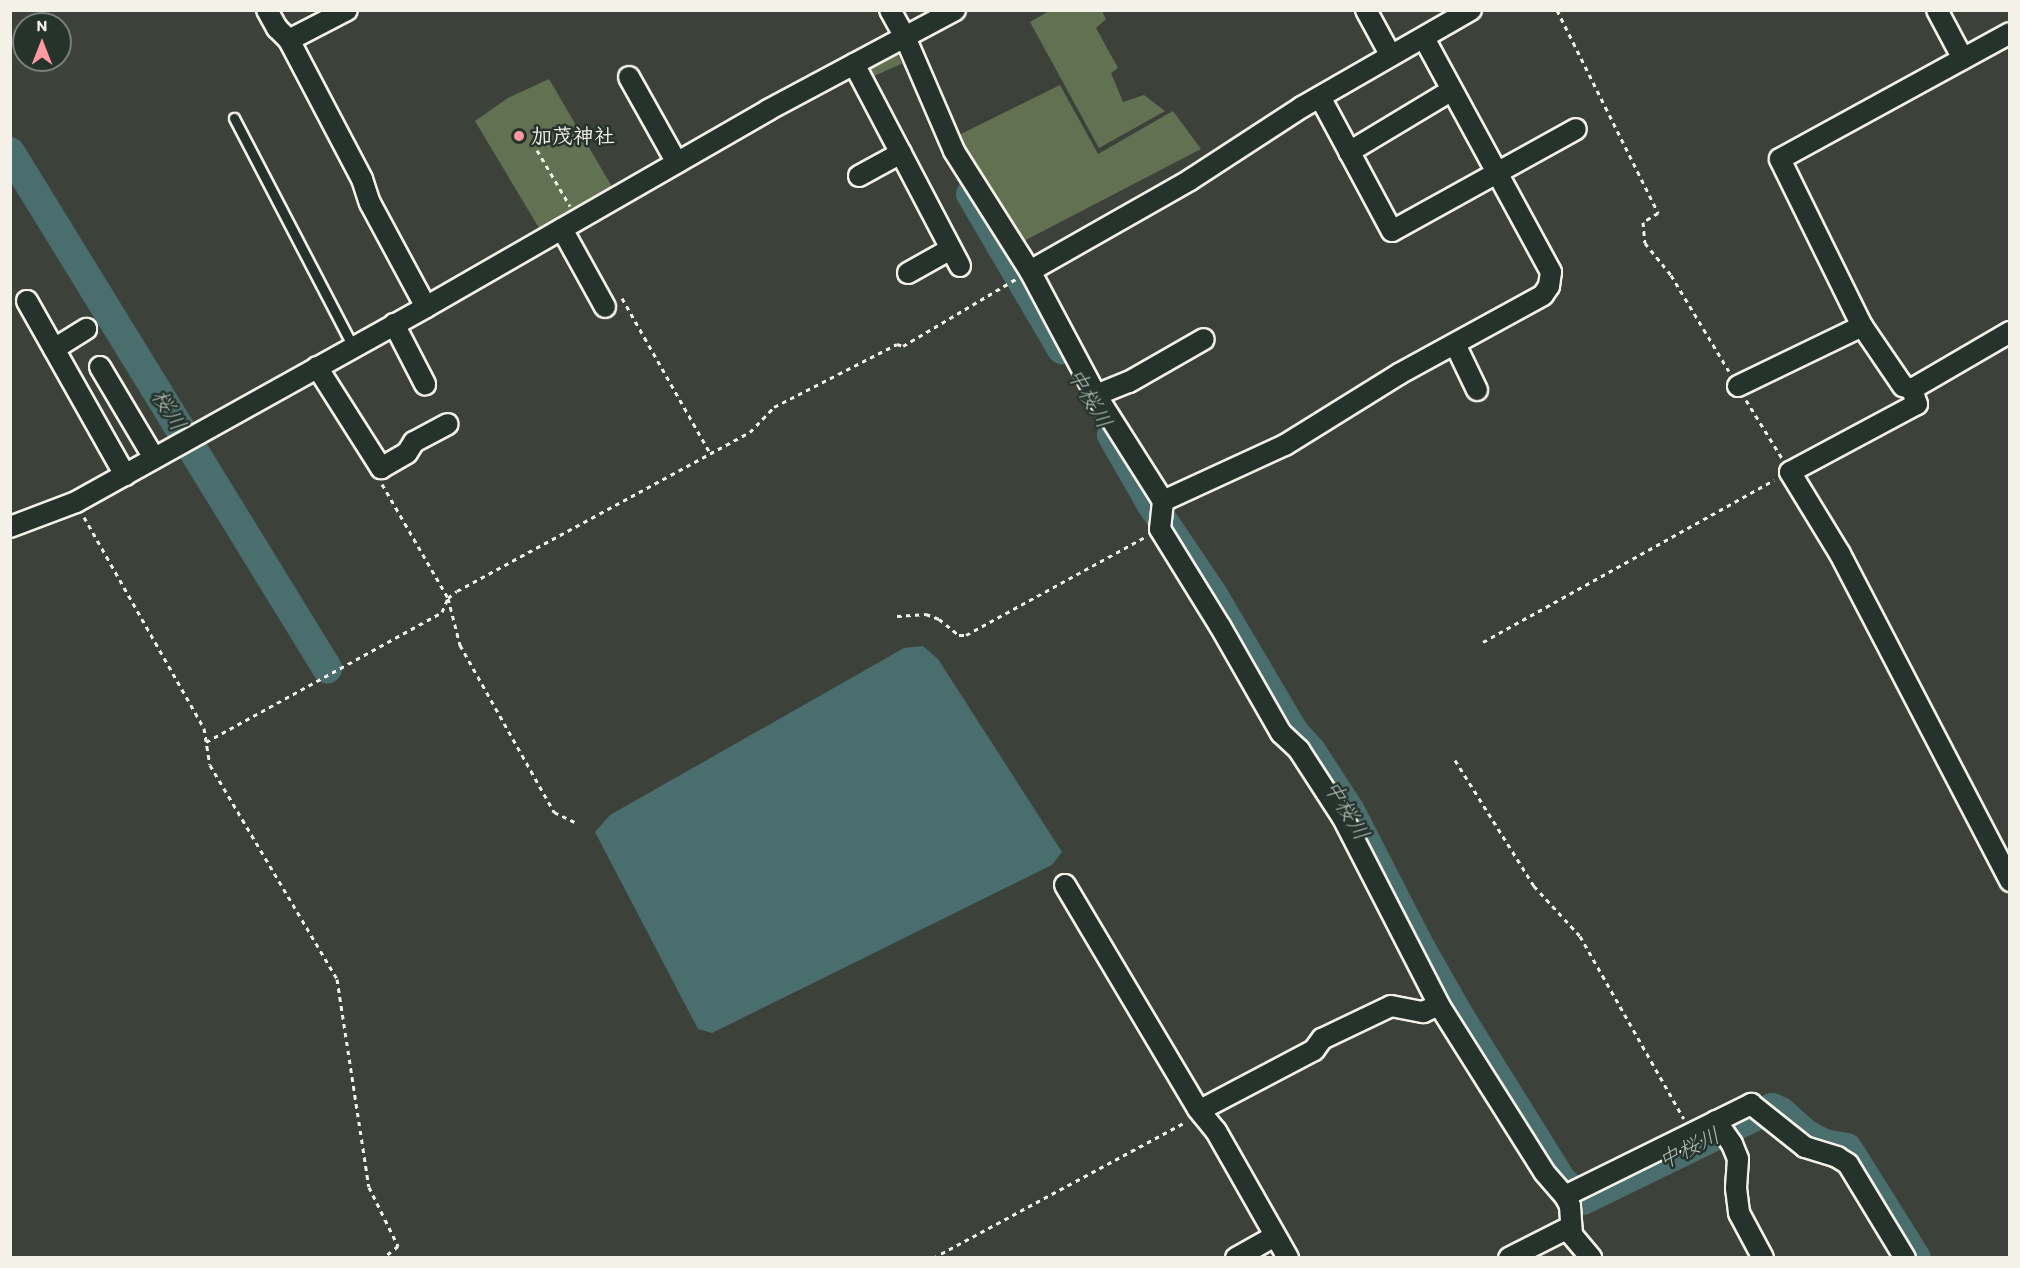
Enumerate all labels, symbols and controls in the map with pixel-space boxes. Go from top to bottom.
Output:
north arrow [12,12,72,72]
text: N [37,16,47,35]
place label: 加茂神社 [531,123,615,149]
marker: 加茂神社 [512,129,526,143]
water label: 中桜川 [1062,363,1118,433]
water label: 桜川 [146,384,192,436]
water label: 中桜川 [1319,775,1375,845]
water label: 中桜川 [1654,1122,1724,1174]

